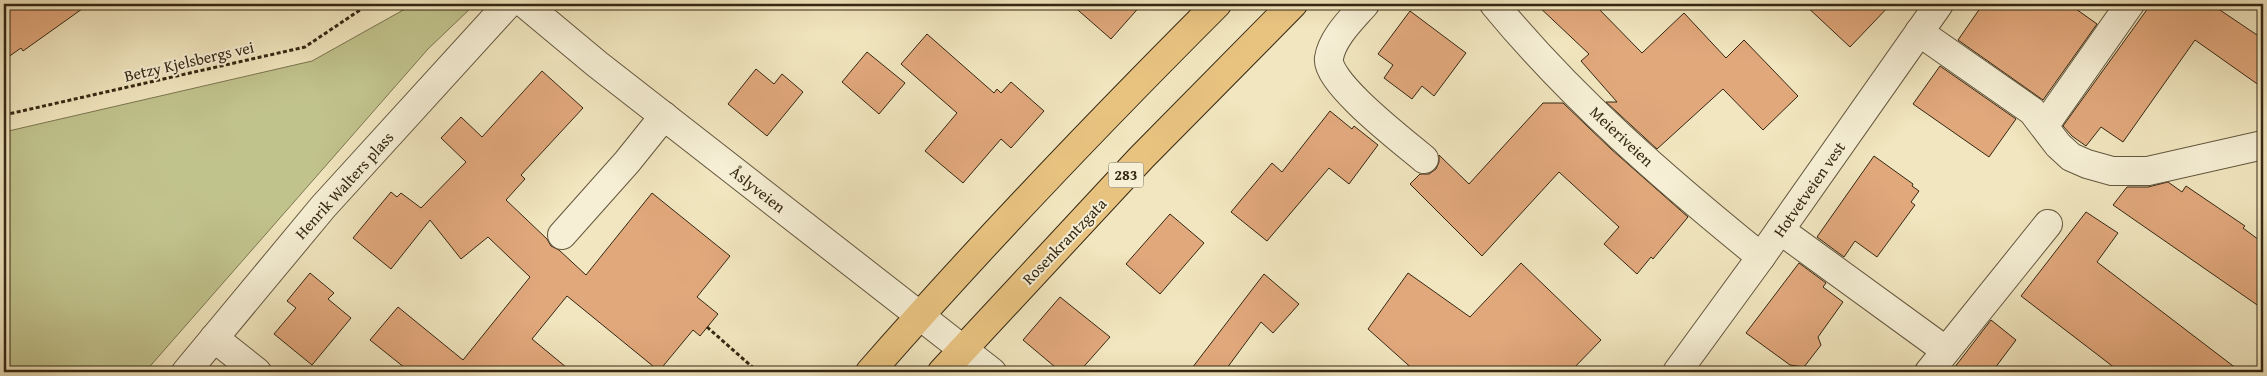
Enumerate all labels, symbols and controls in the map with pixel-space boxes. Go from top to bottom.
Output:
street label: Betzy Kjelsbergs vei [122,34,257,88]
street label: Meieriveien [1585,100,1659,172]
street label: Henrik Walters plass [289,126,399,244]
street label: Hotvetveien vest [1767,136,1851,242]
street label: Åslyveien [725,160,791,218]
road number: 283 [1108,162,1144,188]
street label: Rosenkrantzgata [1016,192,1112,290]

